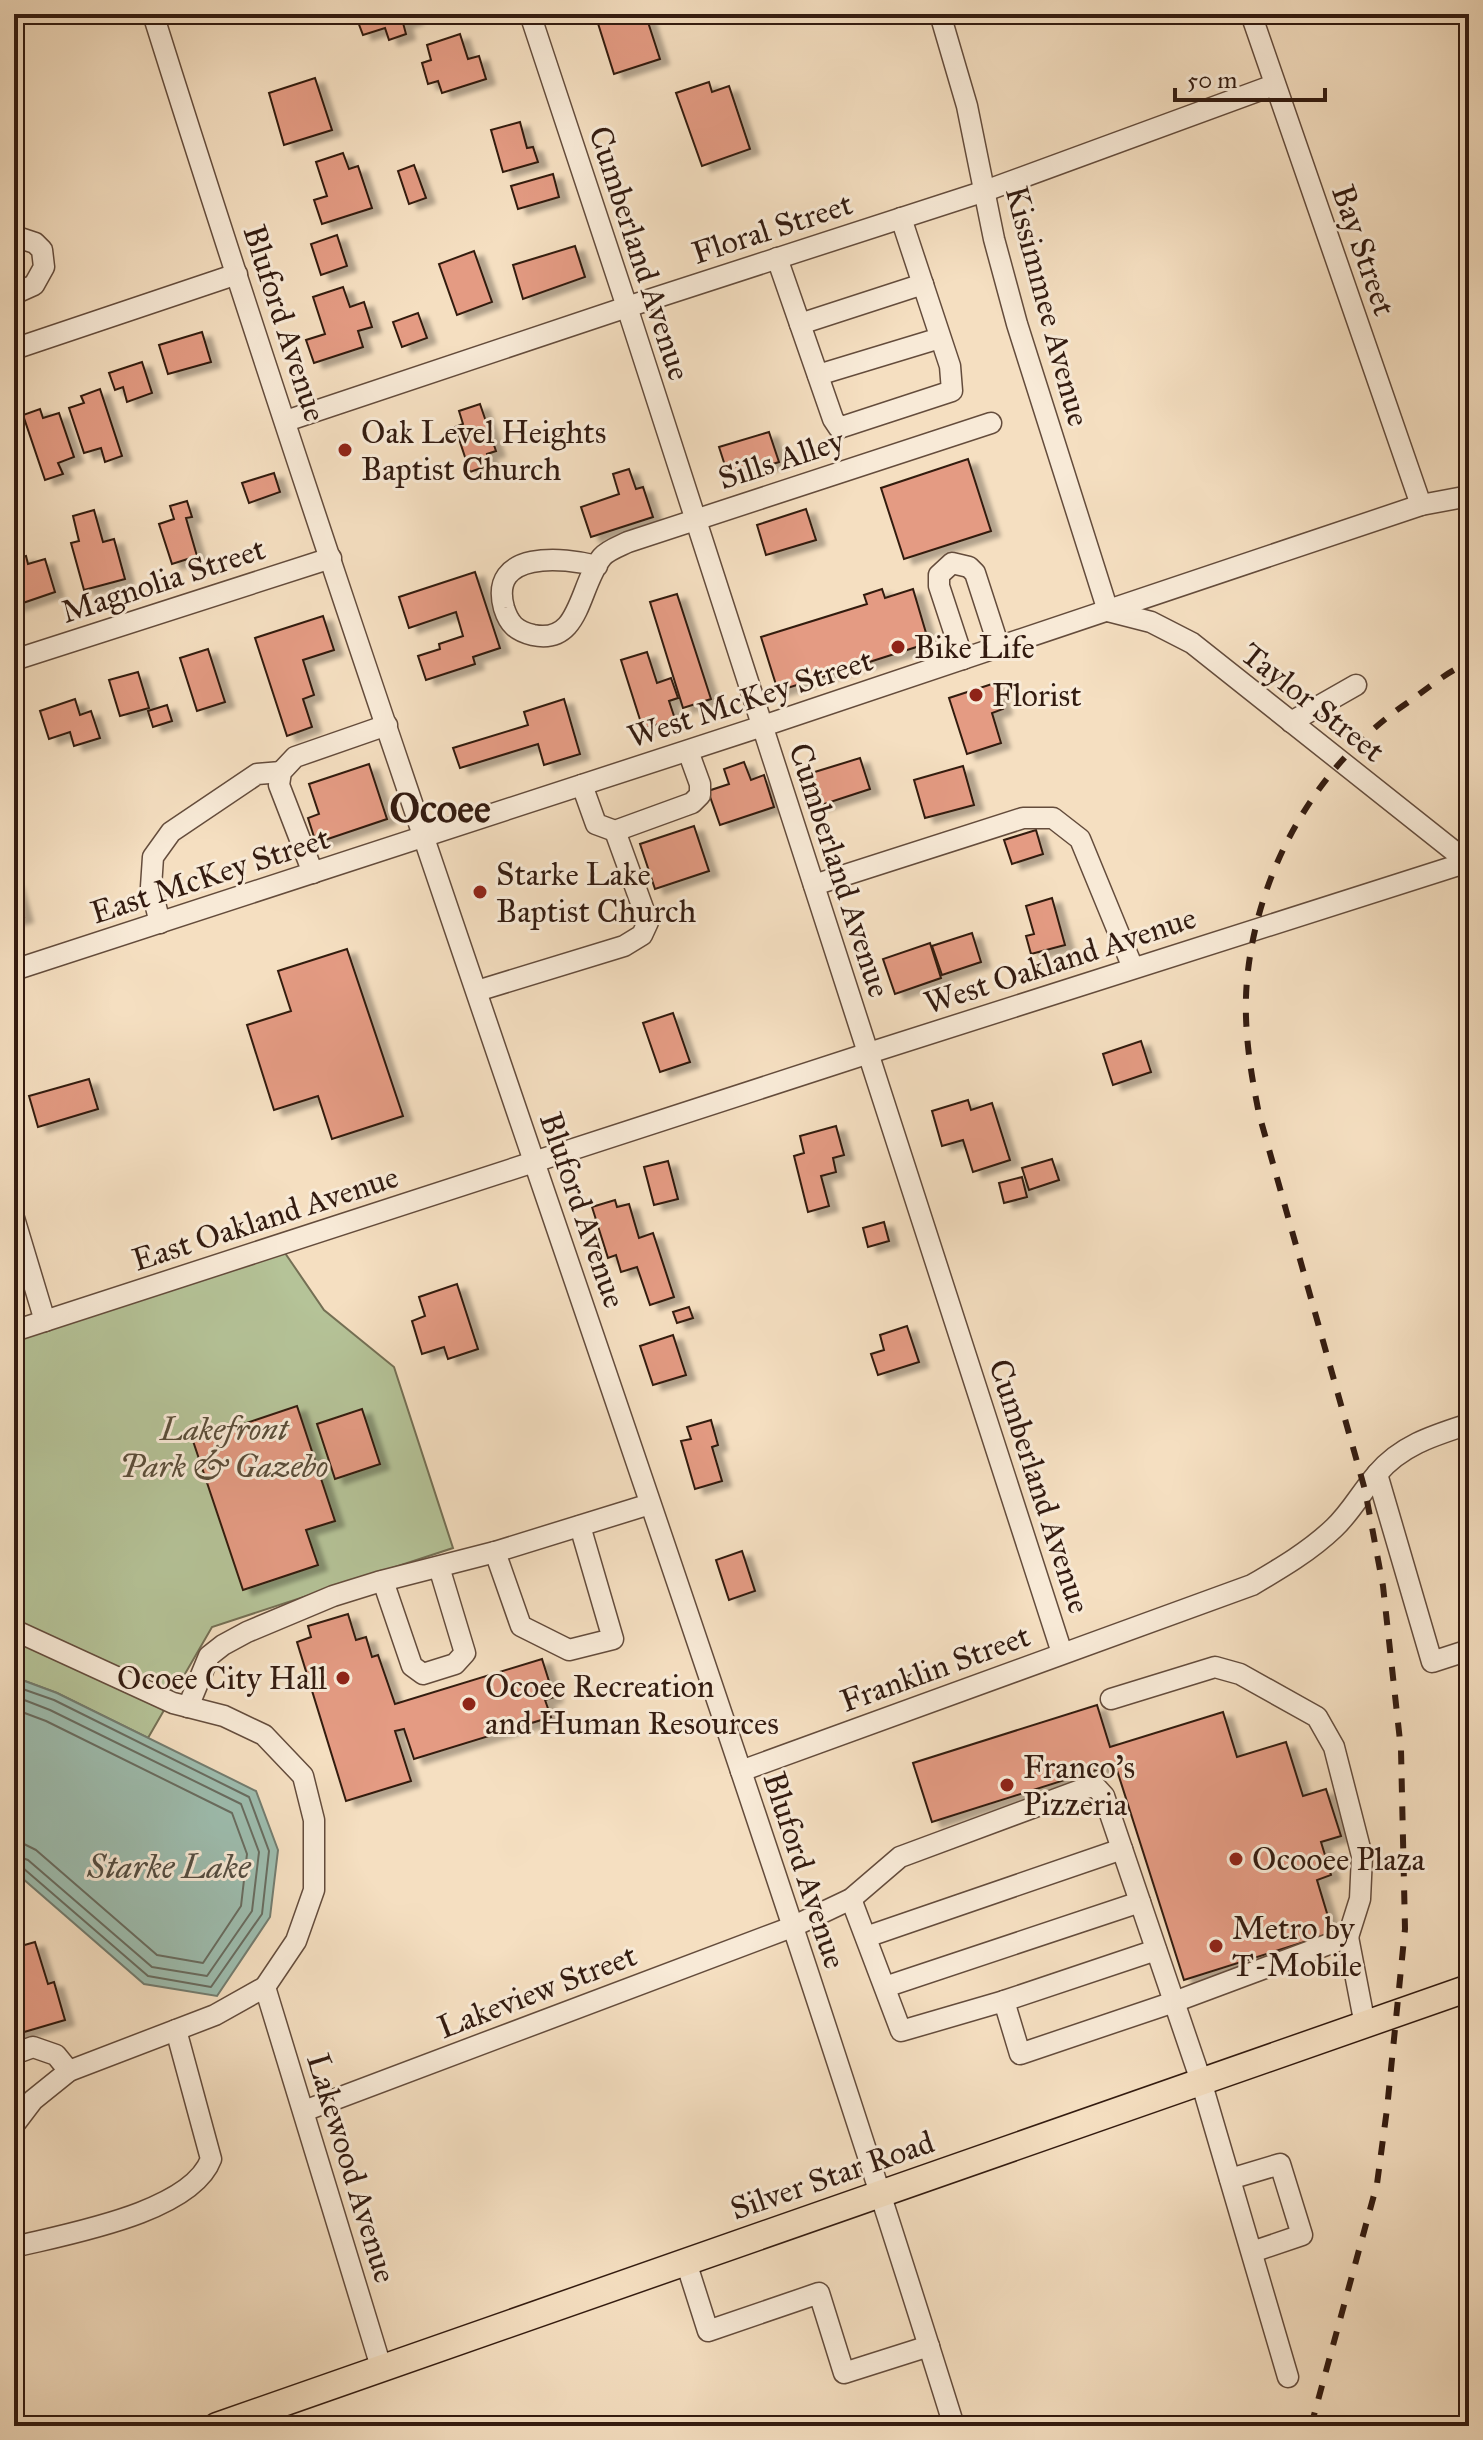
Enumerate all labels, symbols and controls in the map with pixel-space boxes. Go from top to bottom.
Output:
scale bar [1175,52,1325,102]
text: 50 m [1187,65,1237,95]
street label: Cumberland Avenue [580,121,699,385]
street label: Bay Street [1323,180,1404,321]
street label: Kissimmee Avenue [997,182,1098,430]
street label: Floral Street [687,184,857,273]
street label: Bluford Avenue [234,220,335,426]
place label: Oak Level Heights Baptist Church [361,413,606,489]
street label: Sills Alley [713,421,850,498]
marker: Oak Level Heights Baptist Church [336,441,354,459]
street label: Magnolia Street [56,529,270,632]
place label: Bike Life [914,628,1035,667]
street label: Taylor Street [1233,634,1392,770]
marker: Bike Life [889,638,907,656]
street label: West McKey Street [623,641,877,756]
place label: Florist [992,676,1082,715]
marker: Florist [967,686,985,704]
street label: Cumberland Avenue [780,738,899,1002]
district label: Ocoee [389,784,491,833]
street label: East McKey Street [86,818,335,933]
place label: Starke Lake Baptist Church [496,855,697,931]
marker: Starke Lake Baptist Church [471,883,489,901]
street label: West Oakland Avenue [919,898,1201,1023]
street label: Bluford Avenue [531,1107,634,1313]
street label: East Oakland Avenue [127,1157,403,1280]
street label: Cumberland Avenue [980,1354,1099,1618]
park label: Lakefront Park & Gazebo [120,1410,328,1486]
street label: Franklin Street [835,1616,1035,1721]
place label: Ocoee City Hall [117,1659,327,1698]
place label: Ocoee Recreation and Human Resources [485,1667,779,1743]
marker: Ocoee City Hall [334,1669,352,1687]
marker: Ocoee Recreation and Human Resources [460,1695,478,1713]
place label: Franco's Pizzeria [1023,1748,1135,1824]
street label: Bluford Avenue [754,1767,855,1973]
marker: Franco's Pizzeria [998,1776,1016,1794]
place label: Ocooee Plaza [1252,1840,1425,1879]
water label: Starke Lake [86,1846,252,1887]
marker: Ocooee Plaza [1227,1850,1245,1868]
place label: Metro by T-Mobile [1232,1909,1362,1985]
street label: Lakeview Street [432,1936,642,2047]
marker: Metro by T-Mobile [1207,1937,1225,1955]
street label: Lakewood Avenue [298,2049,405,2287]
street label: Silver Star Road [725,2122,939,2229]

